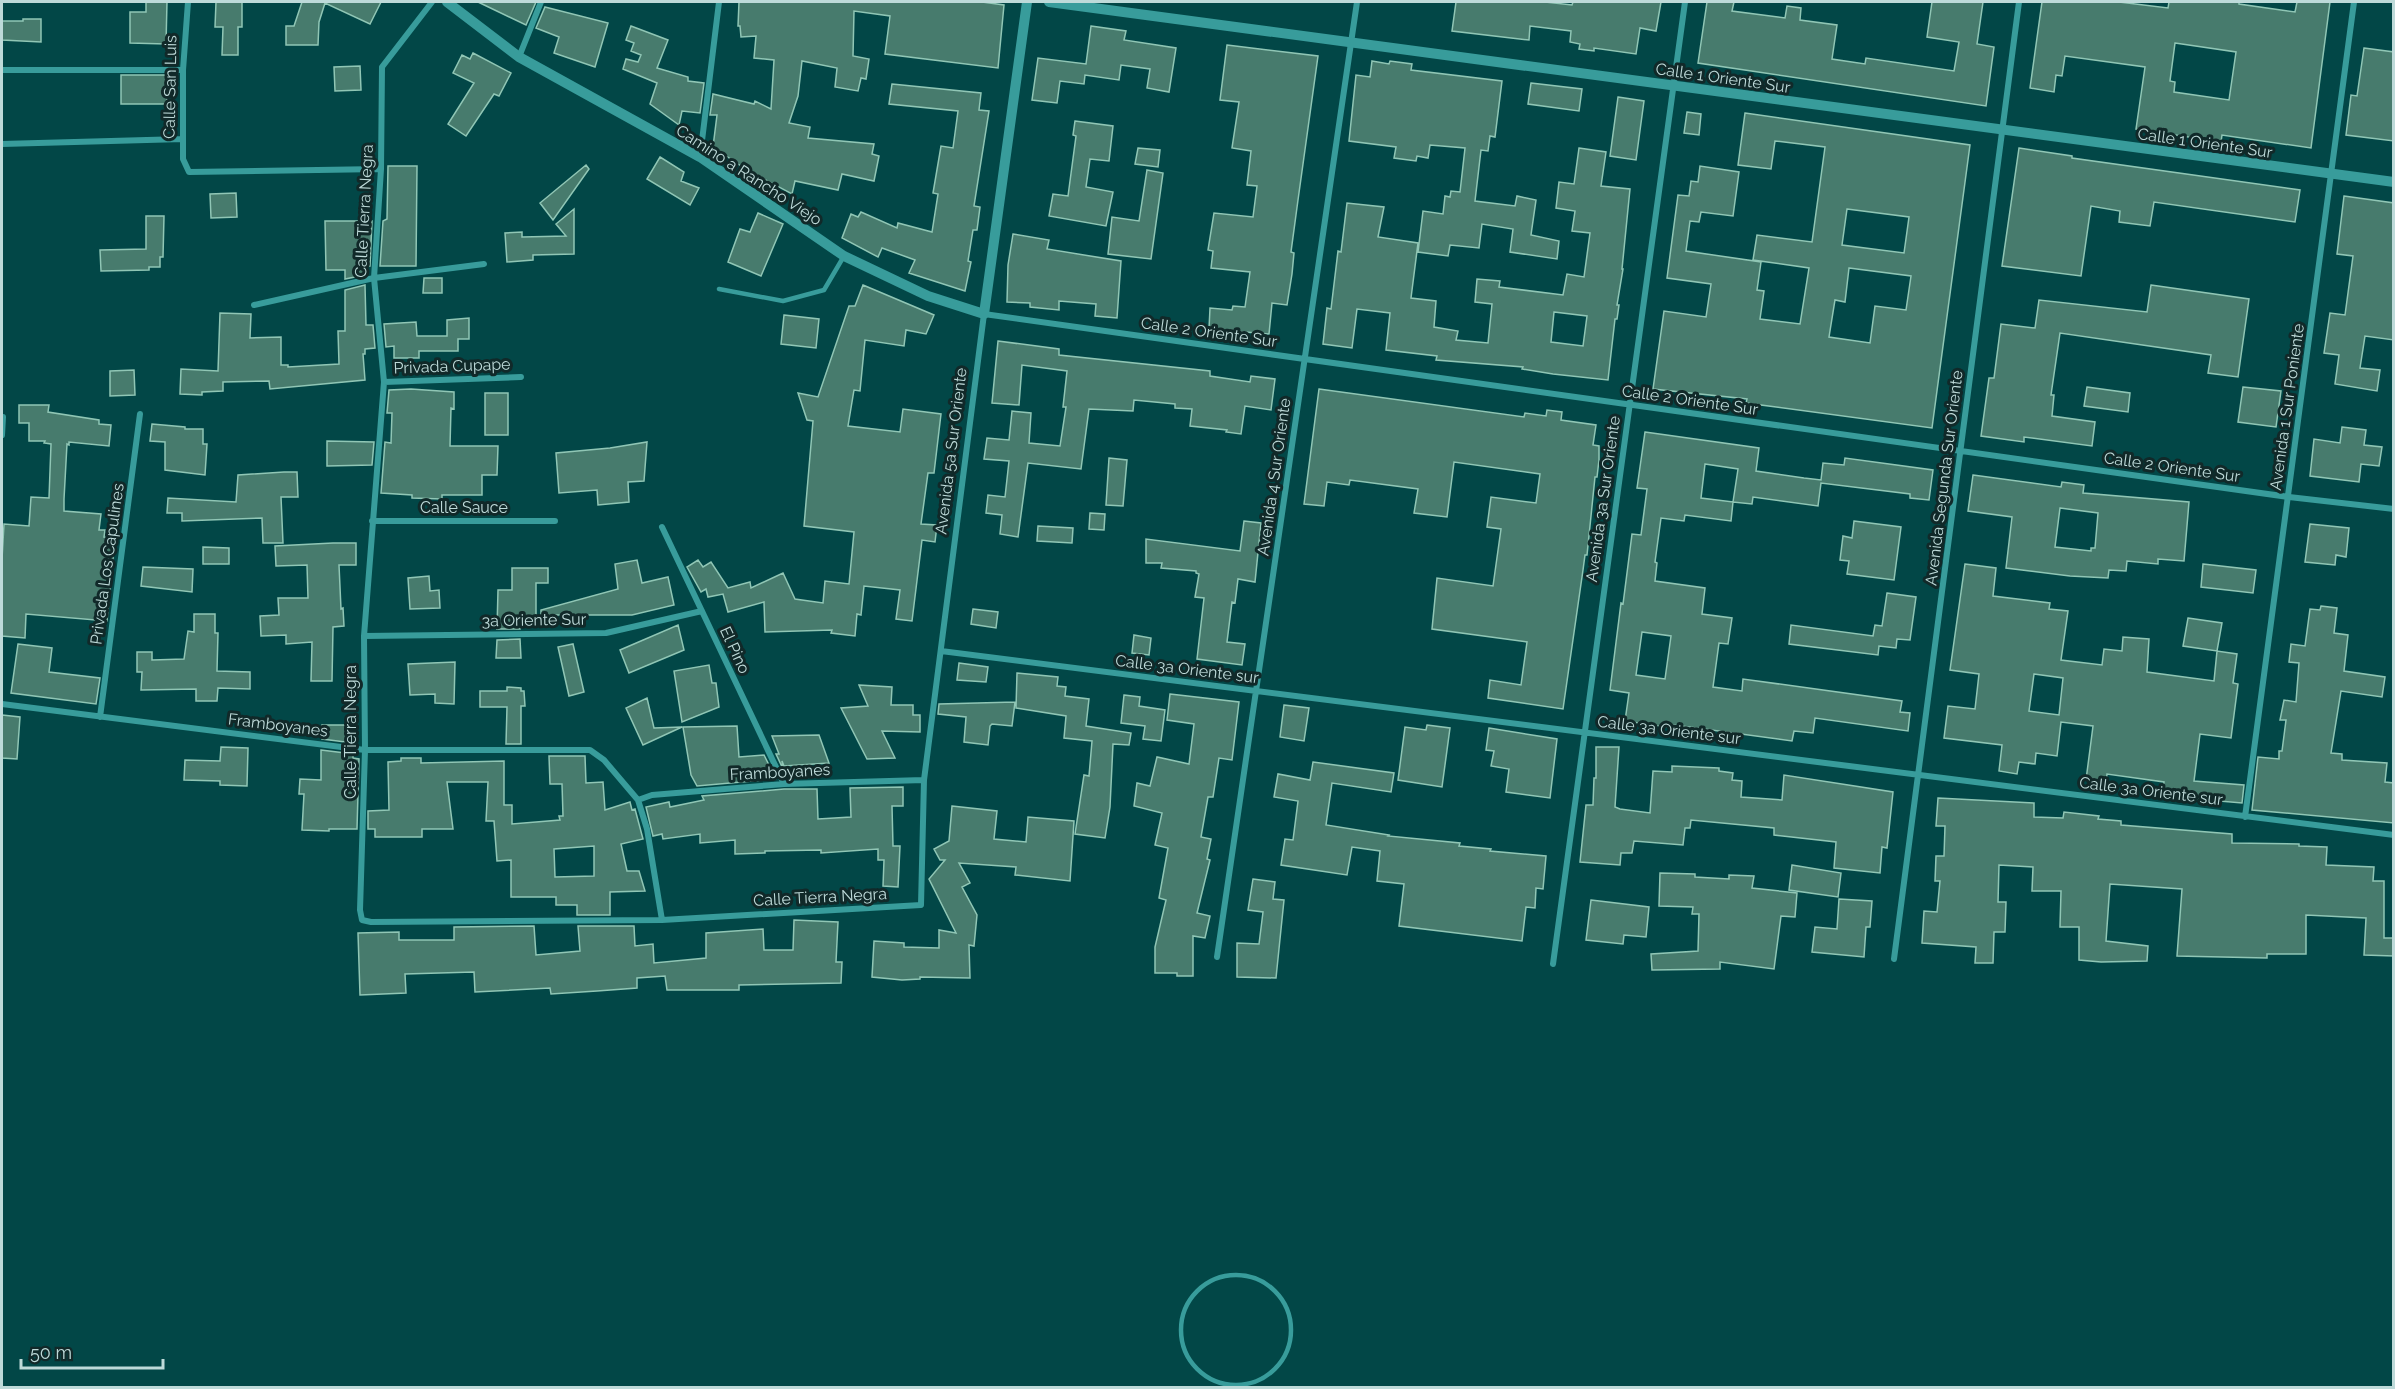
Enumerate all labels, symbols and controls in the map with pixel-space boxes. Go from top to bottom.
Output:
street label: Calle San Luis [160,35,180,139]
street label: Calle 1 Oriente Sur [1654,59,1792,97]
street label: Camino a Rancho Viejo [673,121,825,229]
street label: Calle 1 Oriente Sur [2136,124,2274,162]
street label: Calle Tierra Negra [351,144,377,278]
street label: Calle 2 Oriente Sur [1140,313,1279,351]
street label: Avenida 1 Sur Poniente [2266,322,2308,492]
street label: Privada Cupape [393,354,511,378]
street label: Avenida 5a Sur Oriente [931,367,971,535]
street label: Avenida Segunda Sur Oriente [1921,369,1967,587]
street label: Calle 2 Oriente Sur [1621,381,1760,419]
street label: Avenida 4 Sur Oriente [1254,397,1294,557]
street label: Avenida 3a Sur Oriente [1582,415,1624,583]
street label: Calle 2 Oriente Sur [2103,448,2242,486]
street label: Privada Los Capulines [86,482,128,646]
street label: Calle Sauce [420,498,508,517]
street label: 3a Oriente Sur [482,610,587,630]
street label: El Pino [716,623,754,677]
street label: Calle 3a Oriente sur [1114,651,1260,687]
street label: Calle Tierra Negra [341,665,360,799]
street label: Framboyanes [227,709,329,741]
street label: Calle 3a Oriente sur [1596,712,1742,748]
street label: Framboyanes [729,760,831,784]
street label: Calle 3a Oriente sur [2078,773,2224,809]
street label: Calle Tierra Negra [753,884,887,910]
scale bar [21,1332,164,1370]
text: 50 m [30,1342,72,1363]

